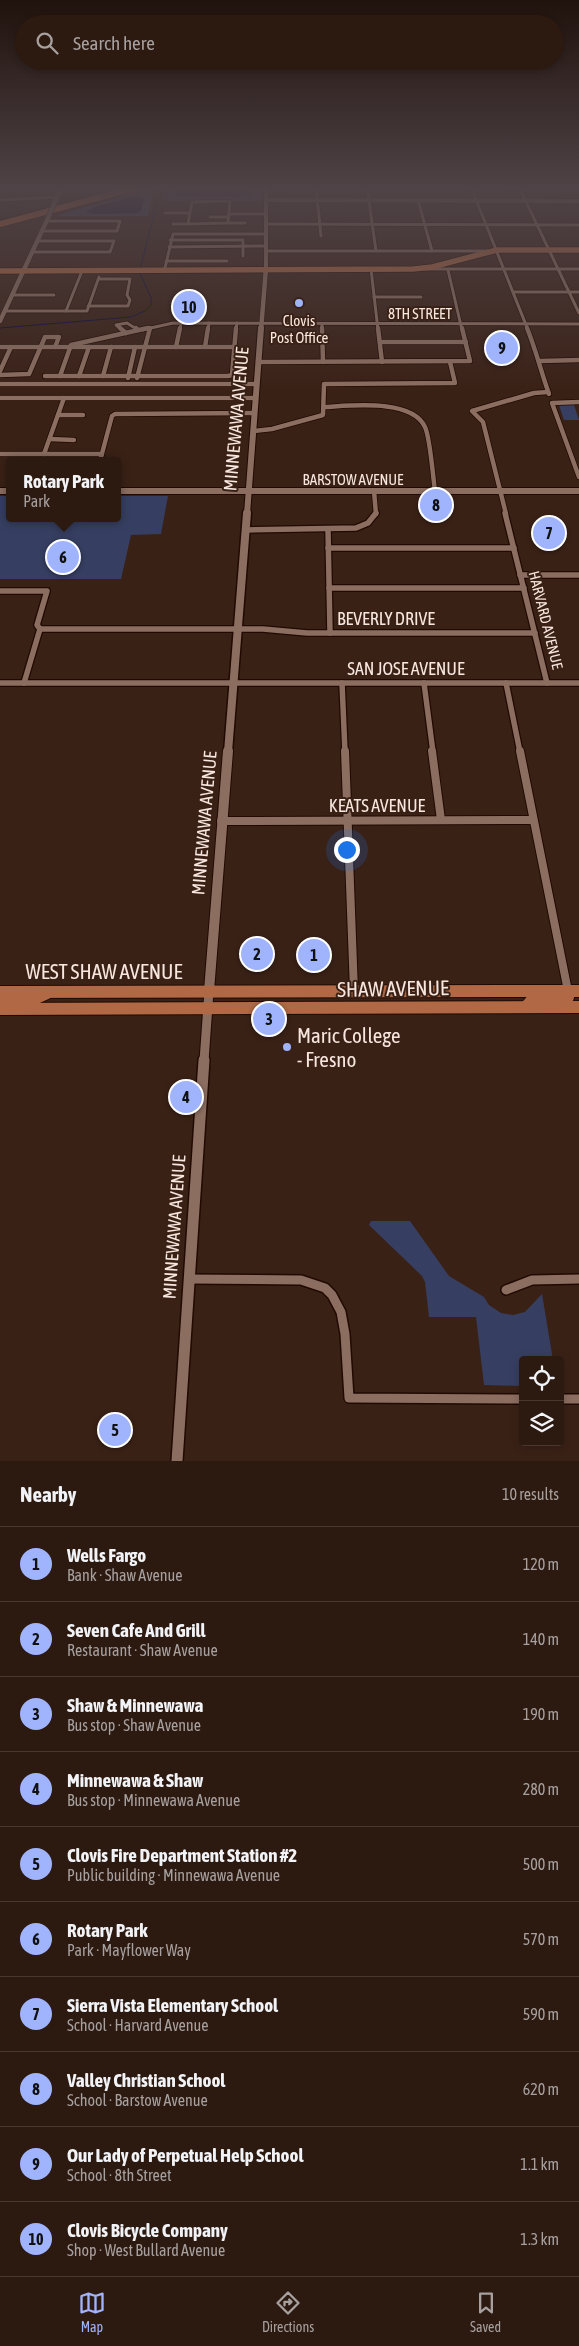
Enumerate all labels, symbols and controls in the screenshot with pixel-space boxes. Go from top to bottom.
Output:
search box [15,15,564,70]
icon: search [33,29,61,57]
text: Search here [73,32,155,54]
pin: 10 [173,288,205,326]
marker: Clovis Post Office [293,297,305,309]
street label: 8TH STREET [388,305,452,322]
place label: Clovis Post Office [270,312,328,346]
pin: 9 [486,329,518,367]
street label: MINNEWAWA AVENUE [219,346,253,492]
popup [6,457,121,522]
text: Rotary Park [23,470,104,492]
street label: BARSTOW AVENUE [303,471,404,488]
pin: 8 [420,486,452,524]
text: Park [23,492,50,510]
pin: 7 [533,514,565,552]
pin: 6 [47,538,79,576]
street label: HARVARD AVENUE [526,569,567,671]
street label: BEVERLY DRIVE [337,608,435,629]
street label: SAN JOSE AVENUE [347,658,465,679]
street label: MINNEWAWA AVENUE [187,750,221,896]
street label: KEATS AVENUE [329,795,426,816]
your location [334,837,360,863]
pin: 2 [241,935,273,973]
pin: 1 [298,936,330,974]
street label: WEST SHAW AVENUE [26,959,183,983]
street label: SHAW AVENUE [337,975,449,1001]
pin: 3 [253,1000,285,1038]
place label: Maric College - Fresno [297,1023,400,1071]
marker: Maric College - Fresno [281,1041,293,1053]
pin: 4 [170,1078,202,1116]
street label: MINNEWAWA AVENUE [158,1154,190,1300]
map controls [519,1356,564,1446]
button: locate [519,1356,564,1401]
button: layers [519,1401,564,1446]
pin: 5 [99,1411,131,1449]
text: Nearby [20,1482,76,1506]
text: 10 results [502,1485,559,1503]
text: Wells Fargo [67,1544,146,1566]
text: 1 [32,1555,40,1573]
text: 120 m [523,1555,559,1573]
text: Bank · Shaw Avenue [67,1566,183,1584]
text: Seven Cafe And Grill [67,1619,206,1641]
text: 2 [32,1630,40,1648]
text: 140 m [523,1630,559,1648]
text: Restaurant · Shaw Avenue [67,1641,218,1659]
text: Shaw & Minnewawa [67,1694,203,1716]
text: 3 [32,1705,40,1723]
text: 190 m [523,1705,559,1723]
text: Bus stop · Shaw Avenue [67,1716,201,1734]
text: Minnewawa & Shaw [67,1769,203,1791]
text: 4 [32,1780,40,1798]
text: 280 m [523,1780,559,1798]
text: Bus stop · Minnewawa Avenue [67,1791,240,1809]
text: Clovis Fire Department Station #2 [67,1844,297,1866]
text: 5 [32,1855,40,1873]
text: 500 m [523,1855,559,1873]
text: Public building · Minnewawa Avenue [67,1866,280,1884]
text: Rotary Park [67,1919,148,1941]
text: 6 [32,1930,40,1948]
text: 570 m [523,1930,559,1948]
text: Park · Mayflower Way [67,1941,191,1959]
text: Sierra Vista Elementary School [67,1994,278,2016]
text: 7 [32,2005,40,2023]
text: 590 m [523,2005,559,2023]
text: School · Harvard Avenue [67,2016,209,2034]
text: Valley Christian School [67,2069,225,2091]
text: 8 [32,2080,40,2098]
text: 620 m [523,2080,559,2098]
text: School · Barstow Avenue [67,2091,208,2109]
text: Our Lady of Perpetual Help School [67,2144,303,2166]
text: 9 [32,2155,40,2173]
text: 1.1 km [520,2155,559,2173]
text: School · 8th Street [67,2166,172,2184]
text: Clovis Bicycle Company [67,2219,228,2241]
text: 10 [28,2230,44,2248]
text: 1.3 km [520,2230,559,2248]
text: Shop · West Bullard Avenue [67,2241,225,2259]
tab: Map [78,2289,106,2335]
tab: Directions [262,2289,314,2335]
tab: Saved [470,2289,501,2335]

